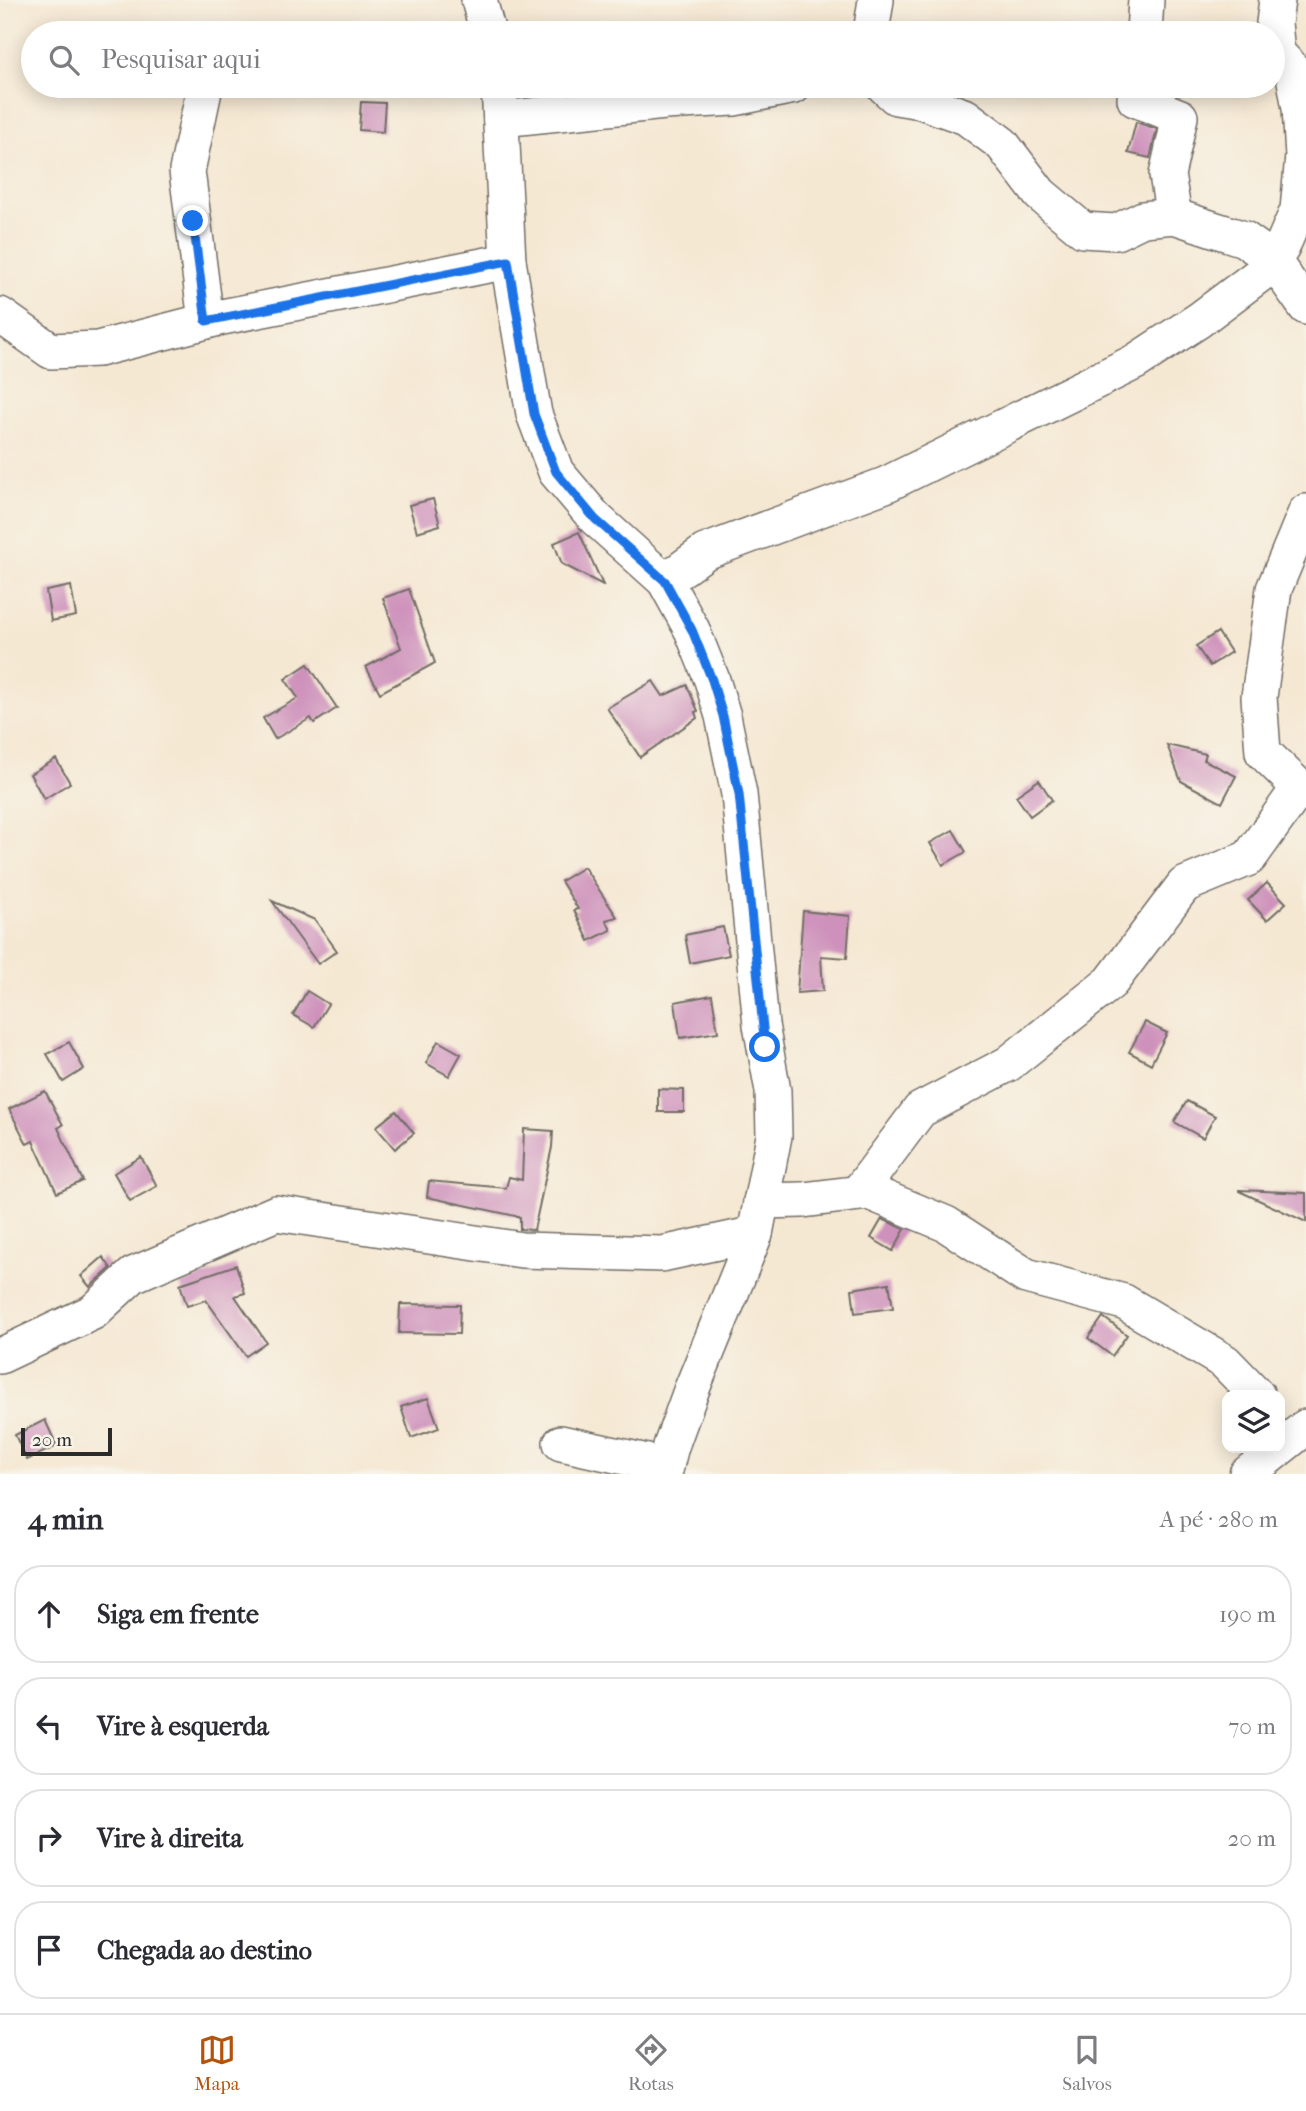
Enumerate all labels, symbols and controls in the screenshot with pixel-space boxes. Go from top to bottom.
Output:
search box [21,21,1285,98]
icon: search [45,41,83,79]
text: Pesquisar aqui [101,44,261,75]
route end [177,205,208,236]
route start [749,1031,780,1062]
map controls [1222,1390,1285,1453]
button: layers [1222,1390,1285,1453]
scale bar [21,1425,112,1457]
text: 20 m [32,1429,72,1451]
text: 4 min [28,1502,103,1537]
text: A pé · 280 m [1160,1506,1278,1533]
icon: ahead [30,1595,68,1633]
text: Siga em frente [97,1599,259,1630]
text: 190 m [1219,1601,1276,1628]
icon: left [30,1707,68,1745]
text: Vire à esquerda [97,1711,269,1742]
text: 70 m [1228,1713,1276,1740]
icon: right [30,1819,68,1857]
text: Vire à direita [97,1823,243,1854]
text: 20 m [1227,1825,1276,1852]
icon: arrive [30,1931,68,1969]
text: Chegada ao destino [97,1935,312,1966]
tab: Mapa [194,2031,240,2095]
tab: Rotas [628,2031,674,2095]
tab: Salvos [1062,2031,1112,2095]

